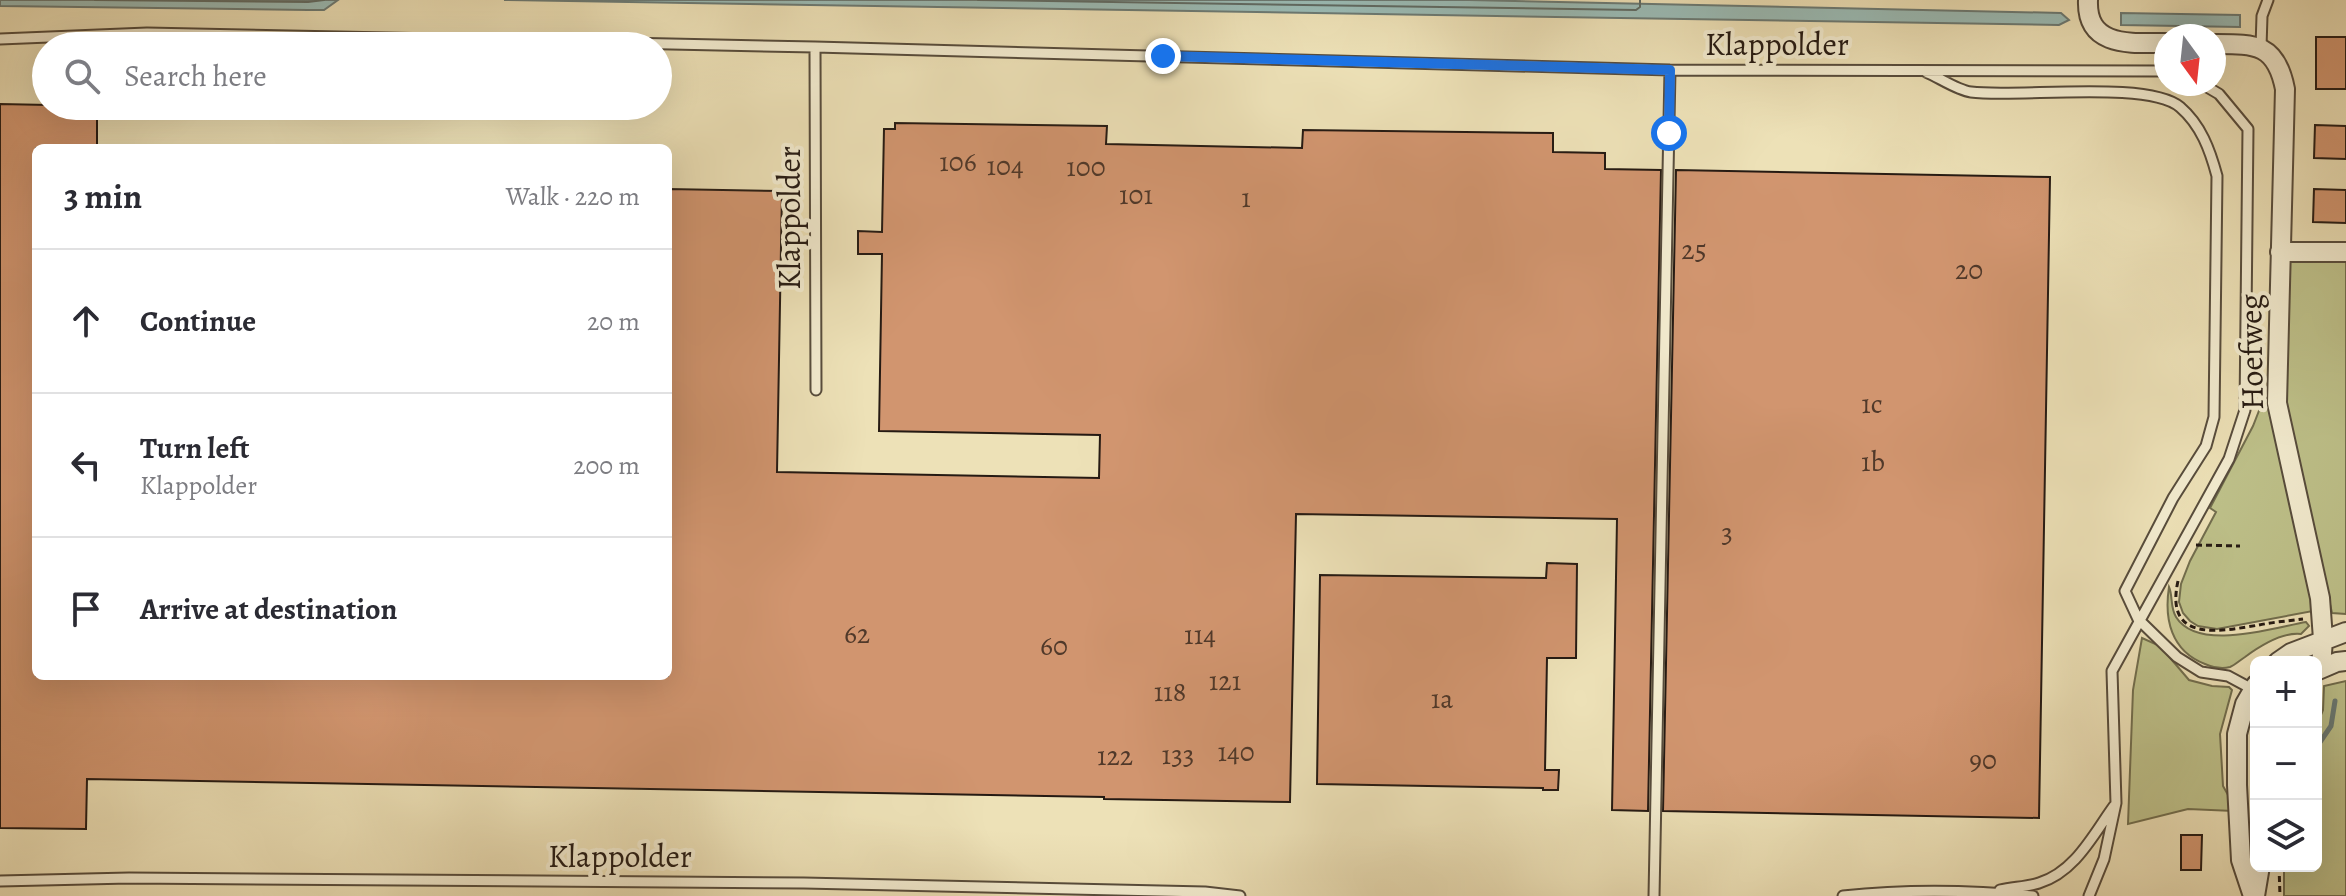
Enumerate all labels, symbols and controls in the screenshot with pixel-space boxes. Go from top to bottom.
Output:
street label: Klappolder [1705,22,1849,66]
north arrow [2154,24,2226,96]
search box [32,32,672,120]
route end [1145,38,1181,74]
icon: search [60,54,104,98]
text: Search here [124,56,267,96]
route start [1651,115,1687,151]
house number: 106 [939,143,977,181]
street label: Klappolder [767,146,811,290]
house number: 104 [986,147,1024,185]
house number: 100 [1066,148,1106,186]
text: 3 min [64,173,142,220]
house number: 101 [1119,176,1153,214]
text: Walk · 220 m [506,179,640,214]
house number: 1 [1241,179,1251,217]
house number: 25 [1681,231,1707,269]
house number: 20 [1955,251,1983,289]
street label: Hoefweg [2228,293,2274,411]
icon: ahead [64,299,108,343]
text: Continue [140,301,256,341]
text: 20 m [587,304,640,339]
house number: 1c [1861,385,1883,423]
text: Turn left [140,428,249,468]
icon: left [64,443,108,487]
house number: 1b [1861,443,1885,481]
text: 200 m [573,448,640,483]
text: Klappolder [140,468,257,503]
house number: 3 [1721,514,1733,552]
icon: arrive [64,587,108,631]
text: Arrive at destination [140,589,397,629]
house number: 62 [844,615,870,653]
house number: 114 [1184,616,1216,654]
house number: 60 [1040,627,1068,665]
map controls [2250,656,2322,872]
button: + [2250,656,2322,728]
house number: 121 [1209,662,1241,700]
house number: 118 [1154,673,1186,711]
house number: 1a [1431,680,1453,718]
button: − [2250,728,2322,800]
house number: 140 [1217,733,1255,771]
house number: 133 [1162,736,1194,774]
house number: 122 [1097,737,1133,775]
house number: 90 [1969,741,1997,779]
button: layers [2250,800,2322,872]
street label: Klappolder [548,834,692,878]

